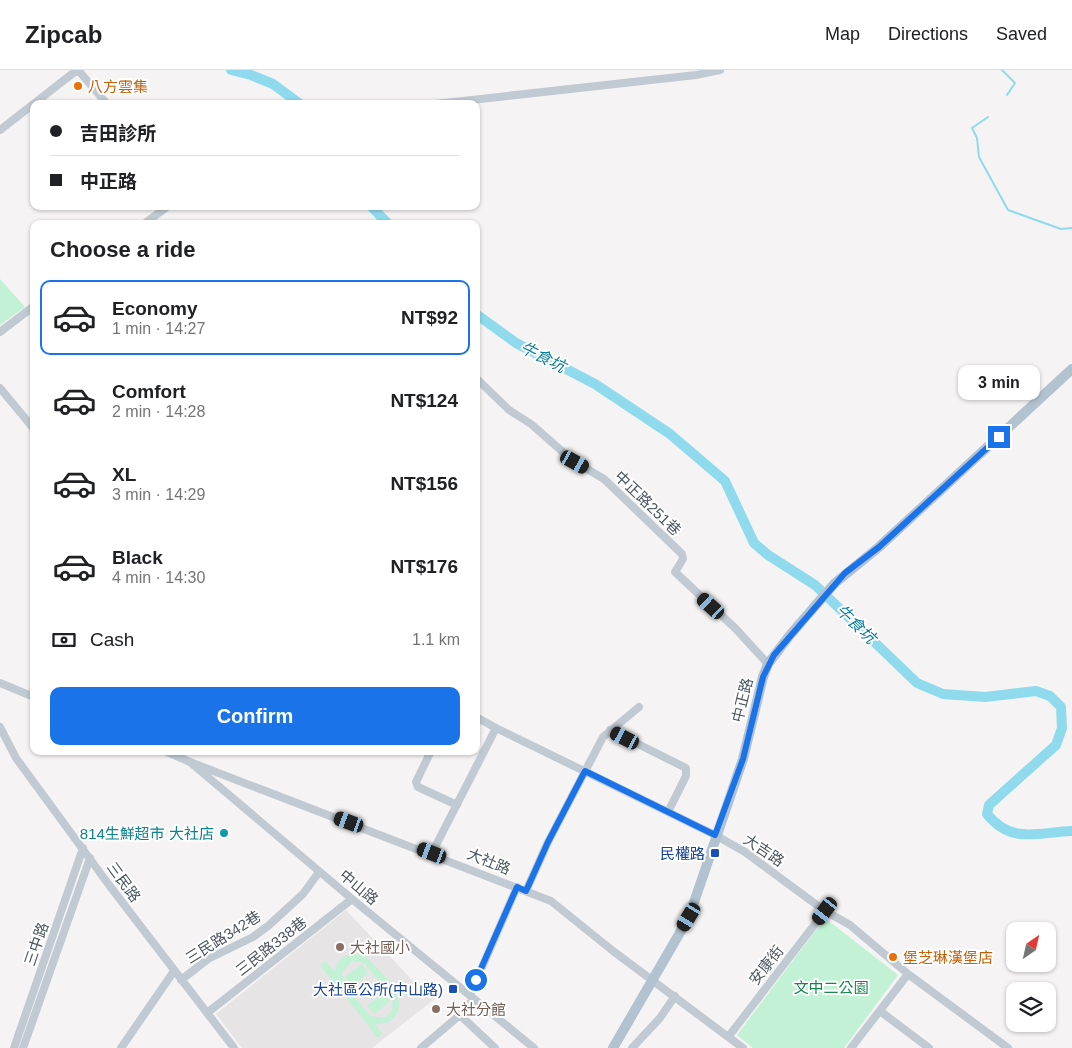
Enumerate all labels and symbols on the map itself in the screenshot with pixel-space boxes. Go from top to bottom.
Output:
place label: 八方雲集 [88,78,148,95]
marker: 八方雲集 [72,80,84,92]
water label: 牛食坑 [518,339,570,376]
callout: 3 min [958,364,1040,400]
route end [988,426,1010,448]
car [558,448,591,476]
street label: 中正路251巷 [612,467,684,539]
car [694,590,727,622]
water label: 牛食坑 [833,601,881,648]
street label: 中正路 [728,676,756,724]
car [608,725,641,751]
car [332,810,365,834]
place label: 814生鮮超市 大社店 [80,825,214,842]
marker: 814生鮮超市 大社店 [218,827,230,839]
street label: 大吉路 [741,830,787,870]
car [415,841,448,865]
street label: 大社路 [465,845,513,877]
place label: 民權路 [660,845,705,862]
marker: 民權路 [709,847,721,859]
street label: 三民路 [104,859,144,905]
street label: 中山路 [336,866,382,908]
car [809,895,840,927]
car [674,900,703,934]
street label: 三民路342巷 [182,907,264,967]
street label: 三民路338巷 [232,913,310,979]
street label: 三中路 [21,920,51,968]
north arrow [1006,922,1056,972]
place label: 大社國小 [350,939,410,956]
marker: 大社國小 [334,941,346,953]
street label: 安康街 [745,942,787,988]
place label: 堡芝琳漢堡店 [903,949,993,966]
marker: 堡芝琳漢堡店 [887,951,899,963]
route start [465,969,487,991]
park label: 文中二公園 [793,979,869,996]
place label: 大社區公所(中山路) [313,981,443,998]
marker: 大社區公所(中山路) [447,983,459,995]
place label: 大社分館 [446,1001,506,1018]
marker: 大社分館 [430,1003,442,1015]

